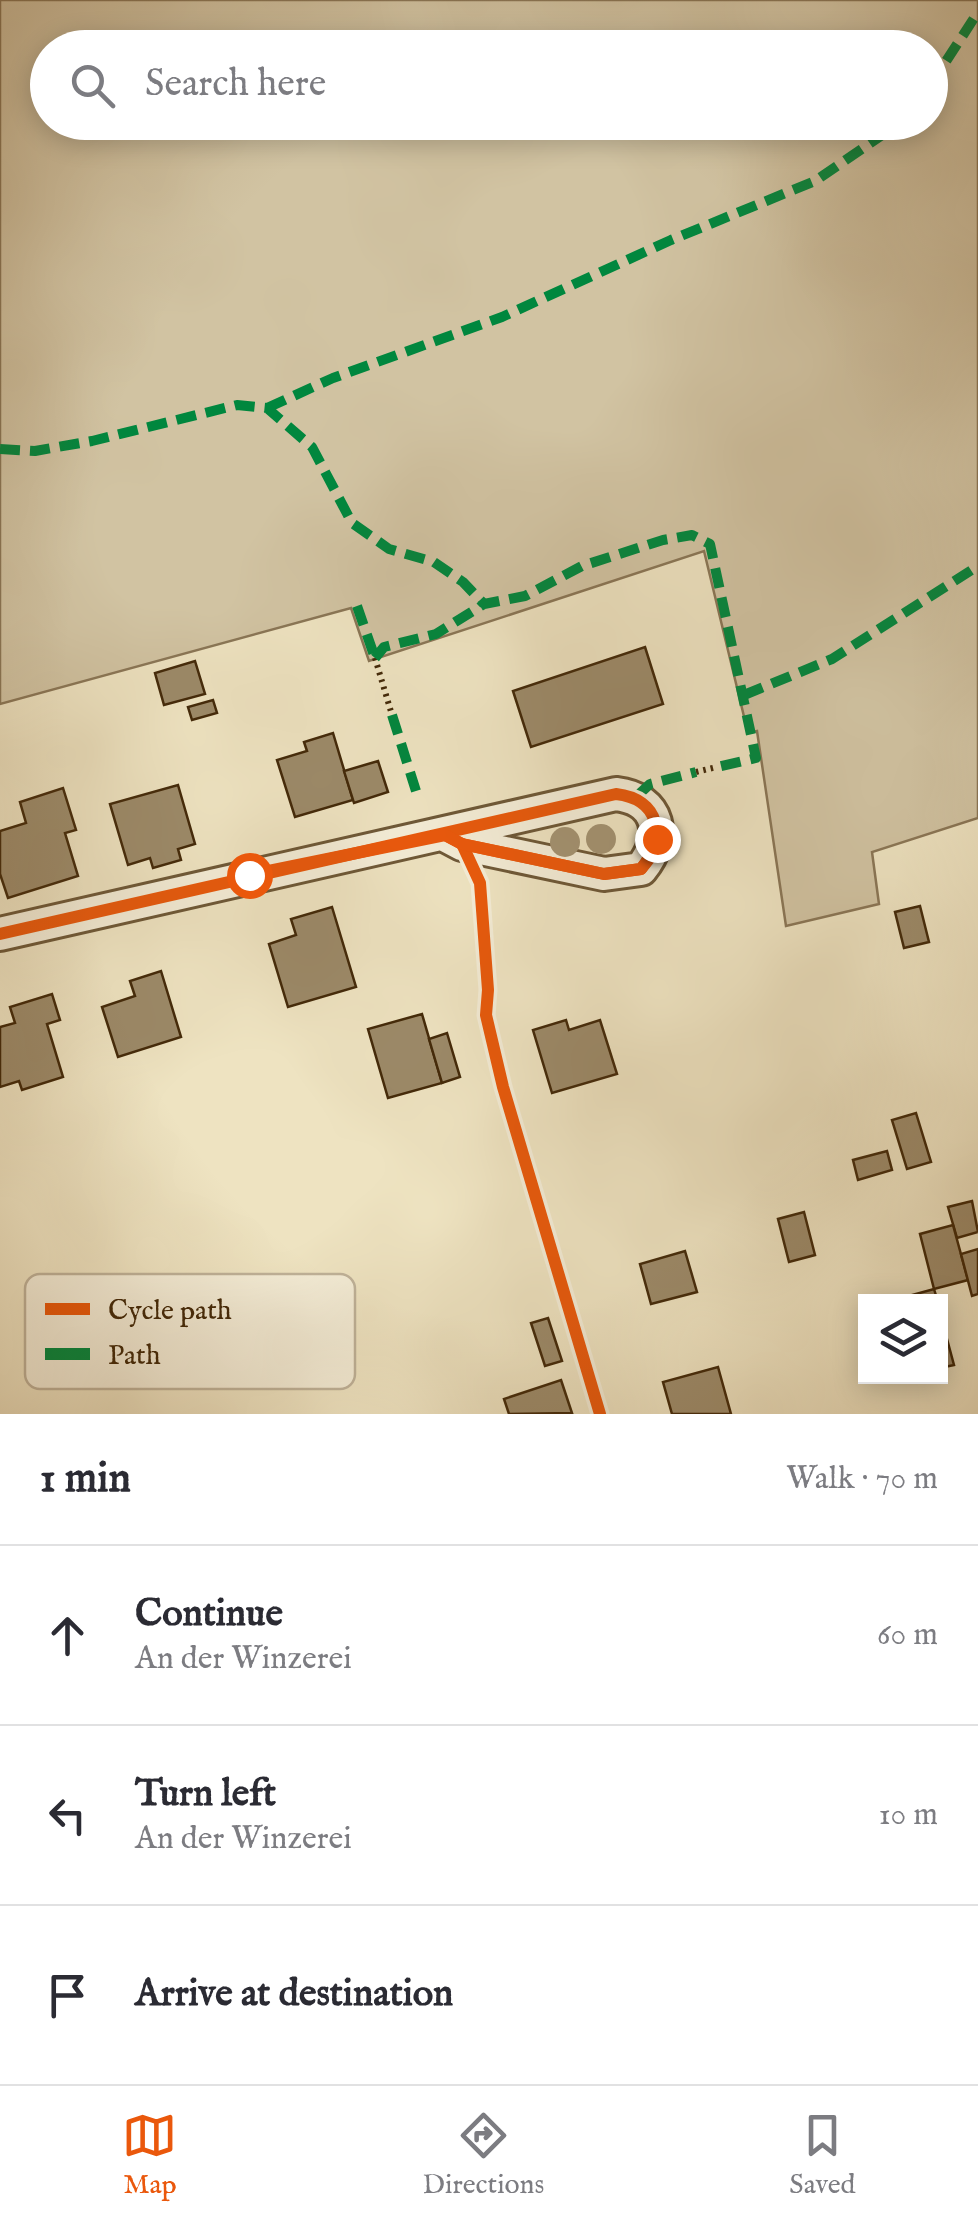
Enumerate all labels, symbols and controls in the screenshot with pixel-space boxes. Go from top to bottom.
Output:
search box [30,30,948,140]
icon: search [65,58,120,113]
text: Search here [145,61,326,109]
route end [635,817,681,863]
route start [227,853,273,899]
legend [25,1274,355,1389]
text: Cycle path [108,1294,232,1329]
map controls [858,1294,948,1384]
button: layers [858,1294,948,1384]
text: Path [108,1339,161,1374]
text: 1 min [40,1453,131,1506]
text: Walk · 70 m [786,1459,938,1500]
text: Continue [135,1591,283,1639]
icon: ahead [40,1608,95,1663]
text: 60 m [877,1615,938,1656]
text: An der Winzerei [135,1639,352,1680]
text: Turn left [135,1771,276,1819]
icon: left [40,1788,95,1843]
text: 10 m [879,1795,938,1836]
text: An der Winzerei [135,1819,352,1860]
icon: arrive [40,1968,95,2023]
text: Arrive at destination [135,1971,453,2019]
tab: Map [122,2108,177,2203]
tab: Directions [422,2108,544,2203]
tab: Saved [789,2108,856,2203]

